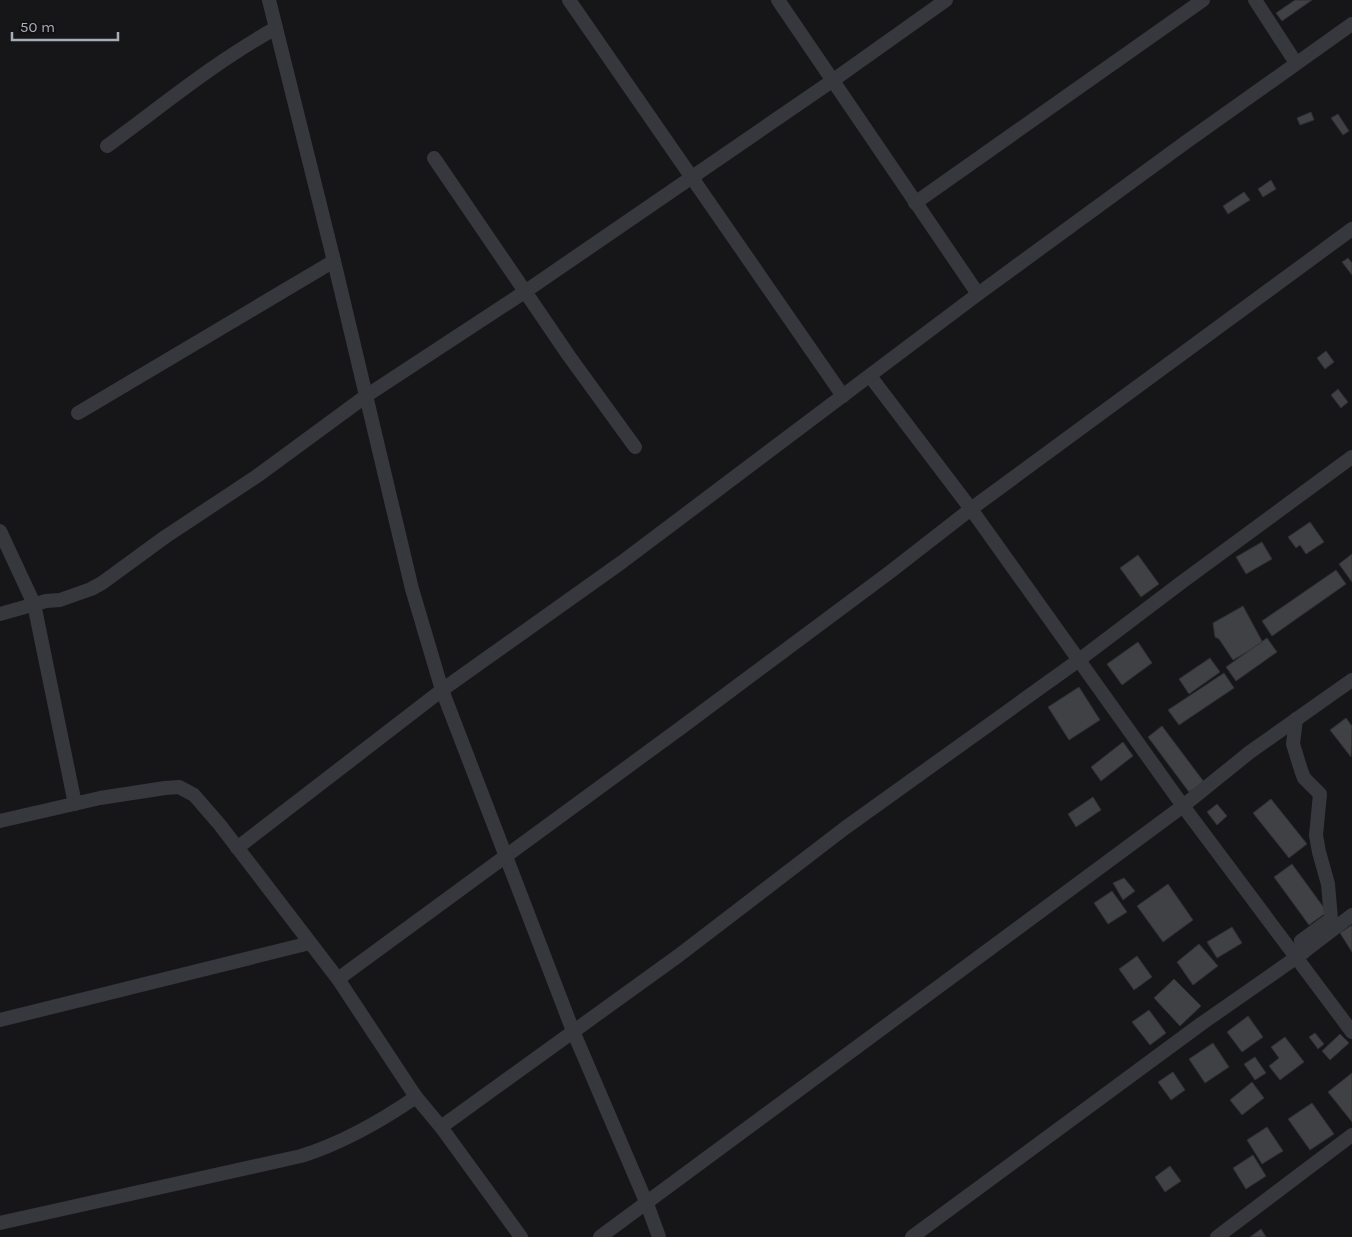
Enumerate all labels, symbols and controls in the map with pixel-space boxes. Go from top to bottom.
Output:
scale bar [12,10,119,42]
text: 50 m [20,18,55,36]

